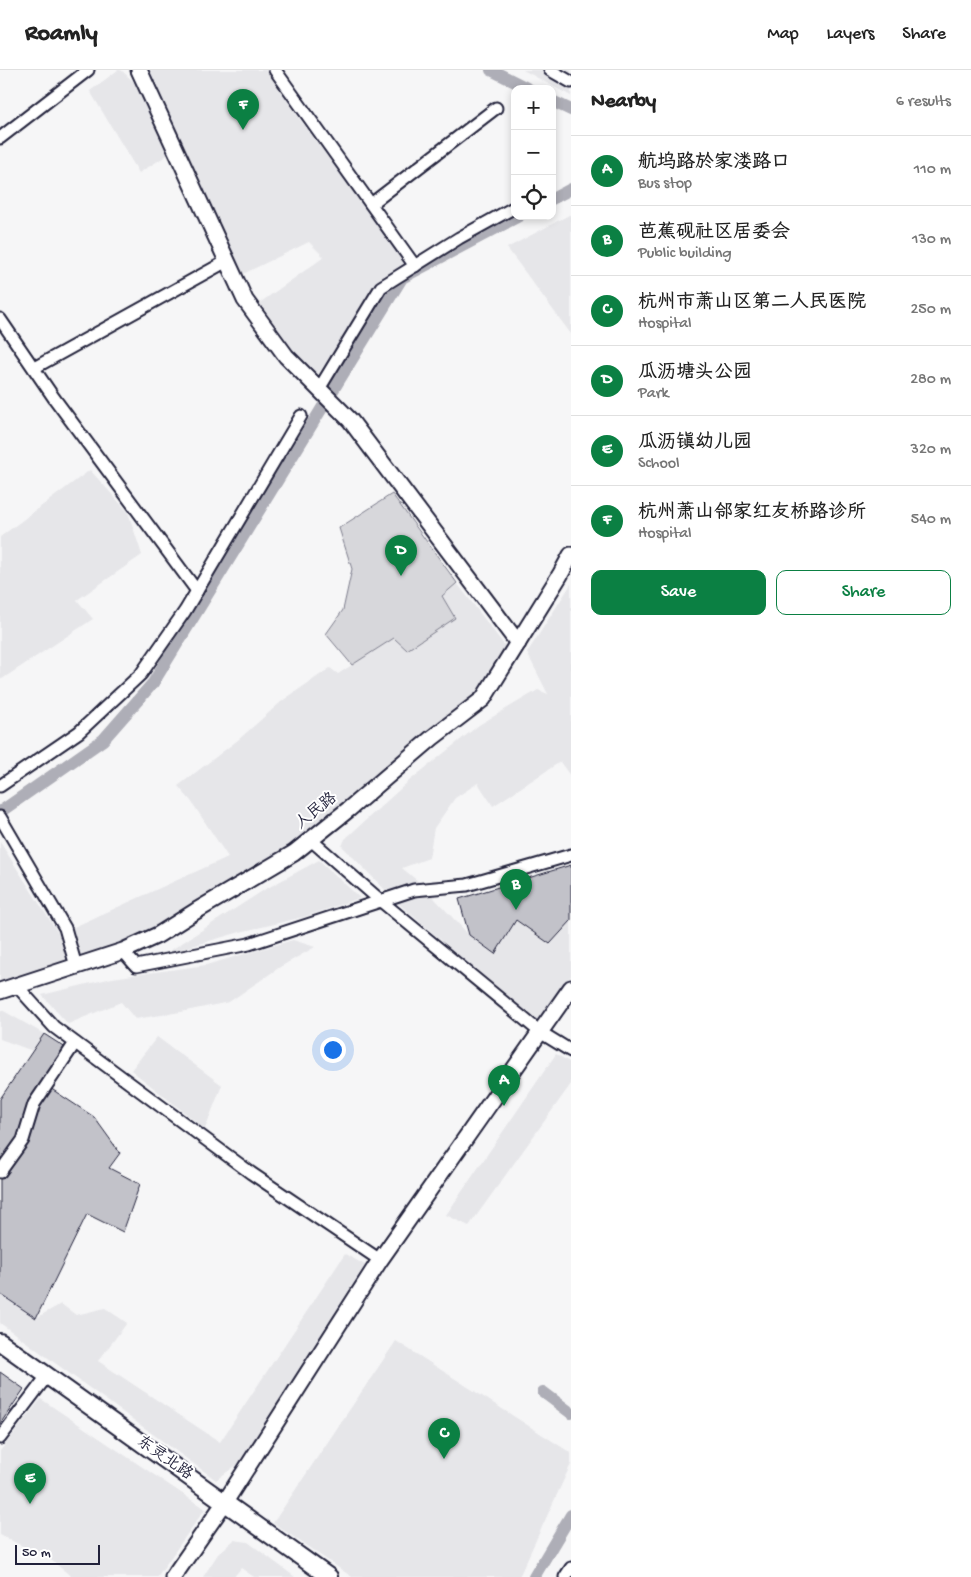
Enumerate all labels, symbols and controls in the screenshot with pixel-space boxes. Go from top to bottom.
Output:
text: Roamly [25,20,98,49]
text: Map [767,24,799,45]
text: Layers [827,24,874,45]
text: Share [902,24,946,45]
map controls [511,85,556,220]
button: + [511,85,556,130]
pin: F [227,89,259,130]
text: Nearby [591,90,656,115]
text: 6 results [896,93,951,112]
button: − [511,130,556,175]
text: 航坞路於家溇路口 [638,152,790,175]
text: A [602,161,612,180]
text: 110 m [914,161,951,180]
button: locate [511,175,556,220]
text: Bus stop [638,175,692,194]
text: 芭蕉砚社区居委会 [638,222,790,245]
text: B [603,231,611,250]
text: 130 m [912,231,951,250]
text: Public building [638,245,732,264]
text: 杭州市萧山区第二人民医院 [638,292,866,315]
text: C [603,301,611,320]
text: 250 m [911,301,951,320]
text: Hospital [638,315,692,334]
text: 瓜沥塘头公园 [638,362,752,385]
text: D [602,371,612,390]
text: 280 m [910,371,951,390]
text: Park [638,385,669,404]
text: 瓜沥镇幼儿园 [638,432,752,455]
text: E [602,441,612,460]
text: 320 m [911,441,951,460]
text: School [638,455,680,474]
text: 杭州萧山邻家红友桥路诊所 [638,502,866,525]
text: F [603,511,611,530]
text: 540 m [911,511,951,530]
text: Hospital [638,525,692,544]
pin: D [385,535,417,576]
button: Save [591,570,766,615]
button: Share [776,570,951,615]
street label: 人民路 [291,788,342,834]
pin: B [500,869,532,910]
your location [320,1037,346,1063]
pin: A [488,1065,520,1106]
pin: C [428,1418,460,1459]
street label: 东灵北路 [132,1431,197,1485]
pin: E [14,1463,46,1504]
scale bar [15,1542,100,1565]
text: 50 m [22,1545,51,1562]

